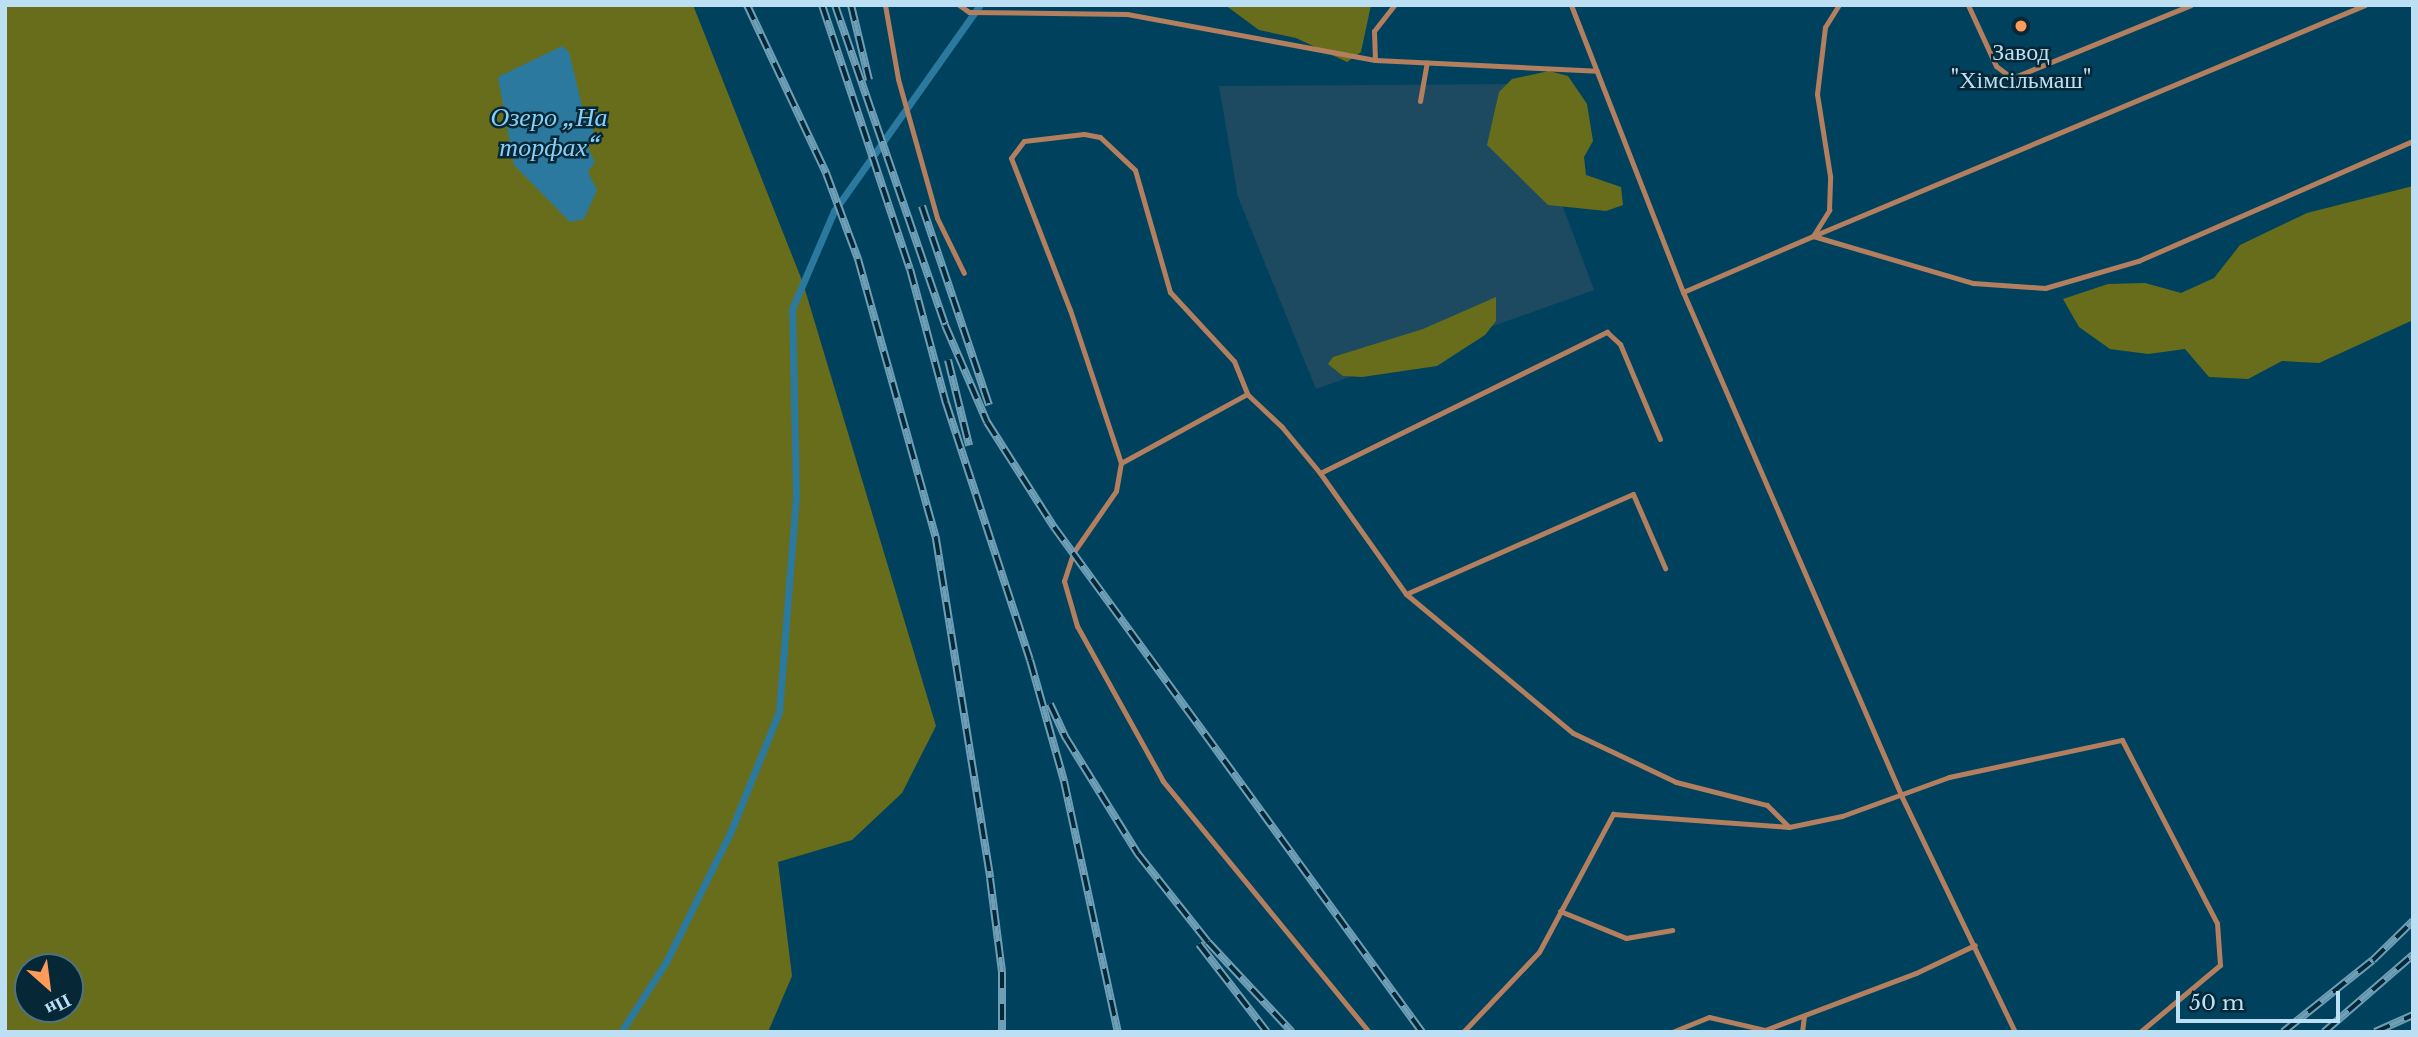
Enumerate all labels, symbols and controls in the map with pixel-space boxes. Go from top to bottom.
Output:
marker: Завод "Хімсільмаш" [2013,18,2029,34]
place label: Завод "Хімсільмаш" [1950,38,2092,94]
water label: Озеро „На торфах“ [490,102,608,164]
north arrow [14,953,84,1023]
scale bar [2180,978,2344,1022]
text: Пн [41,989,75,1021]
text: 50 m [2189,990,2244,1016]

